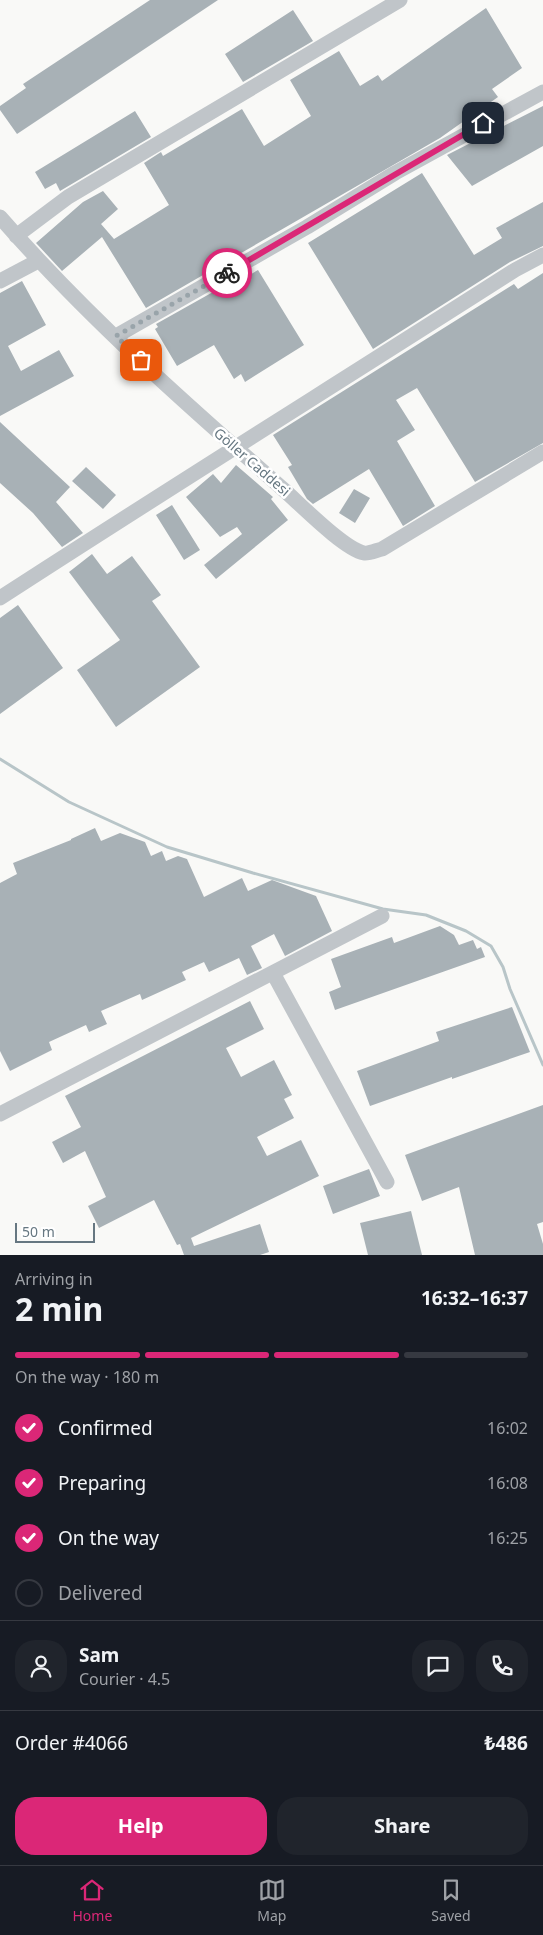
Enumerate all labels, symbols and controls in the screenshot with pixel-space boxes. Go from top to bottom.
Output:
pin [462,102,504,144]
icon: home [469,109,497,137]
courier [202,248,252,298]
icon: bike [213,259,241,287]
pin [120,339,162,381]
icon: bag [127,346,155,374]
street label: Göller Caddesi [210,423,295,500]
scale bar [15,1220,95,1243]
text: 50 m [22,1222,55,1241]
text: Arriving in [15,1268,93,1290]
text: 16:32–16:37 [421,1285,528,1311]
text: 2 min [15,1287,103,1330]
text: On the way · 180 m [15,1366,159,1388]
icon: check [15,1414,43,1442]
text: Confirmed [58,1415,153,1441]
text: 16:02 [487,1417,528,1439]
icon: check [15,1469,43,1497]
text: Preparing [58,1470,146,1496]
text: 16:08 [487,1472,528,1494]
icon: check [15,1524,43,1552]
text: On the way [58,1525,159,1551]
text: 16:25 [487,1527,528,1549]
text: Delivered [58,1580,143,1606]
button: person [15,1640,67,1692]
button: chat [412,1640,464,1692]
button: phone [476,1640,528,1692]
text: Sam [79,1642,119,1668]
text: Courier · 4.5 [79,1668,170,1690]
text: Order #4066 [15,1730,128,1756]
text: ₺486 [485,1730,528,1756]
button: Help [15,1797,267,1855]
button: Share [277,1797,528,1855]
tab: Home [72,1876,112,1925]
tab: Map [257,1876,286,1925]
tab: Saved [431,1876,471,1925]

